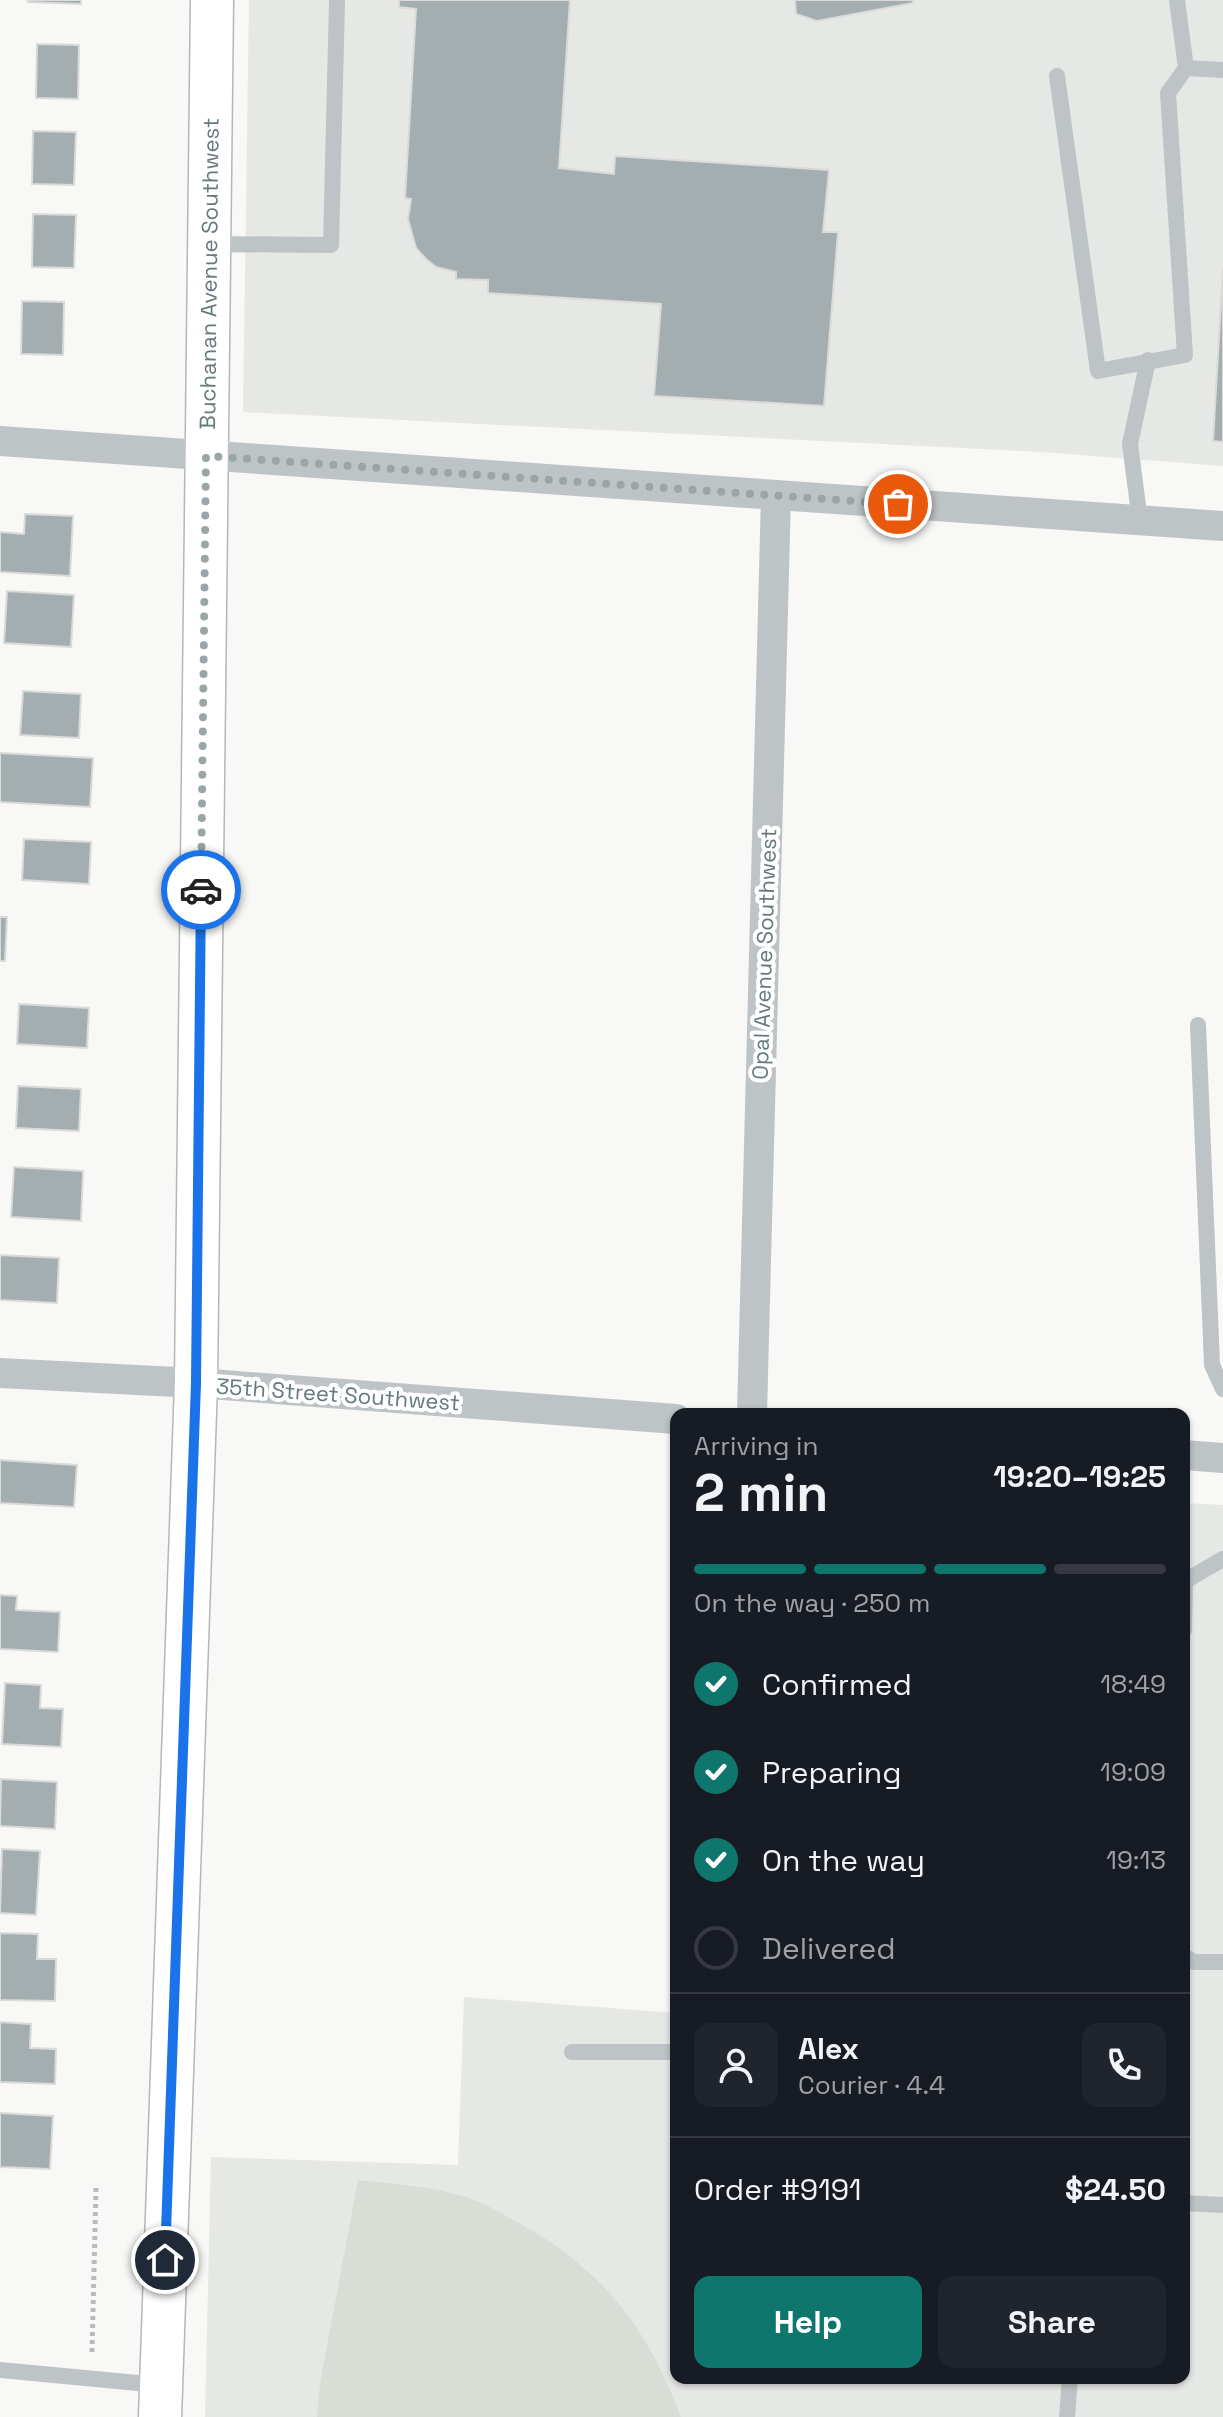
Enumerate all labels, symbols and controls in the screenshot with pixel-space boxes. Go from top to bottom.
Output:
street label: Buchanan Avenue Southwest [193,118,225,430]
pin [864,470,932,538]
icon: bag [876,482,920,526]
street label: Opal Avenue Southwest [746,828,782,1080]
courier [161,850,241,930]
icon: car [179,868,223,912]
street label: 35th Street Southwest [215,1372,461,1416]
text: Arriving in [694,1429,818,1463]
text: 19:20–19:25 [993,1457,1166,1496]
text: 2 min [694,1460,828,1526]
text: On the way · 250 m [694,1586,930,1620]
icon: check [694,1662,738,1706]
text: Confirmed [762,1665,912,1704]
text: 18:49 [1100,1667,1166,1701]
icon: check [694,1750,738,1794]
text: Preparing [762,1753,901,1792]
text: 19:09 [1100,1755,1166,1789]
icon: check [694,1838,738,1882]
text: On the way [762,1841,925,1880]
text: 19:13 [1106,1843,1166,1877]
text: Delivered [762,1929,896,1968]
button: person [694,2023,778,2107]
button: phone [1082,2023,1166,2107]
text: Alex [798,2029,859,2068]
text: Courier · 4.4 [798,2068,945,2102]
text: Order #9191 [694,2170,862,2209]
text: $24.50 [1065,2170,1166,2209]
pin [131,2226,199,2294]
icon: home [143,2238,187,2282]
button: Help [694,2276,922,2368]
button: Share [938,2276,1166,2368]

